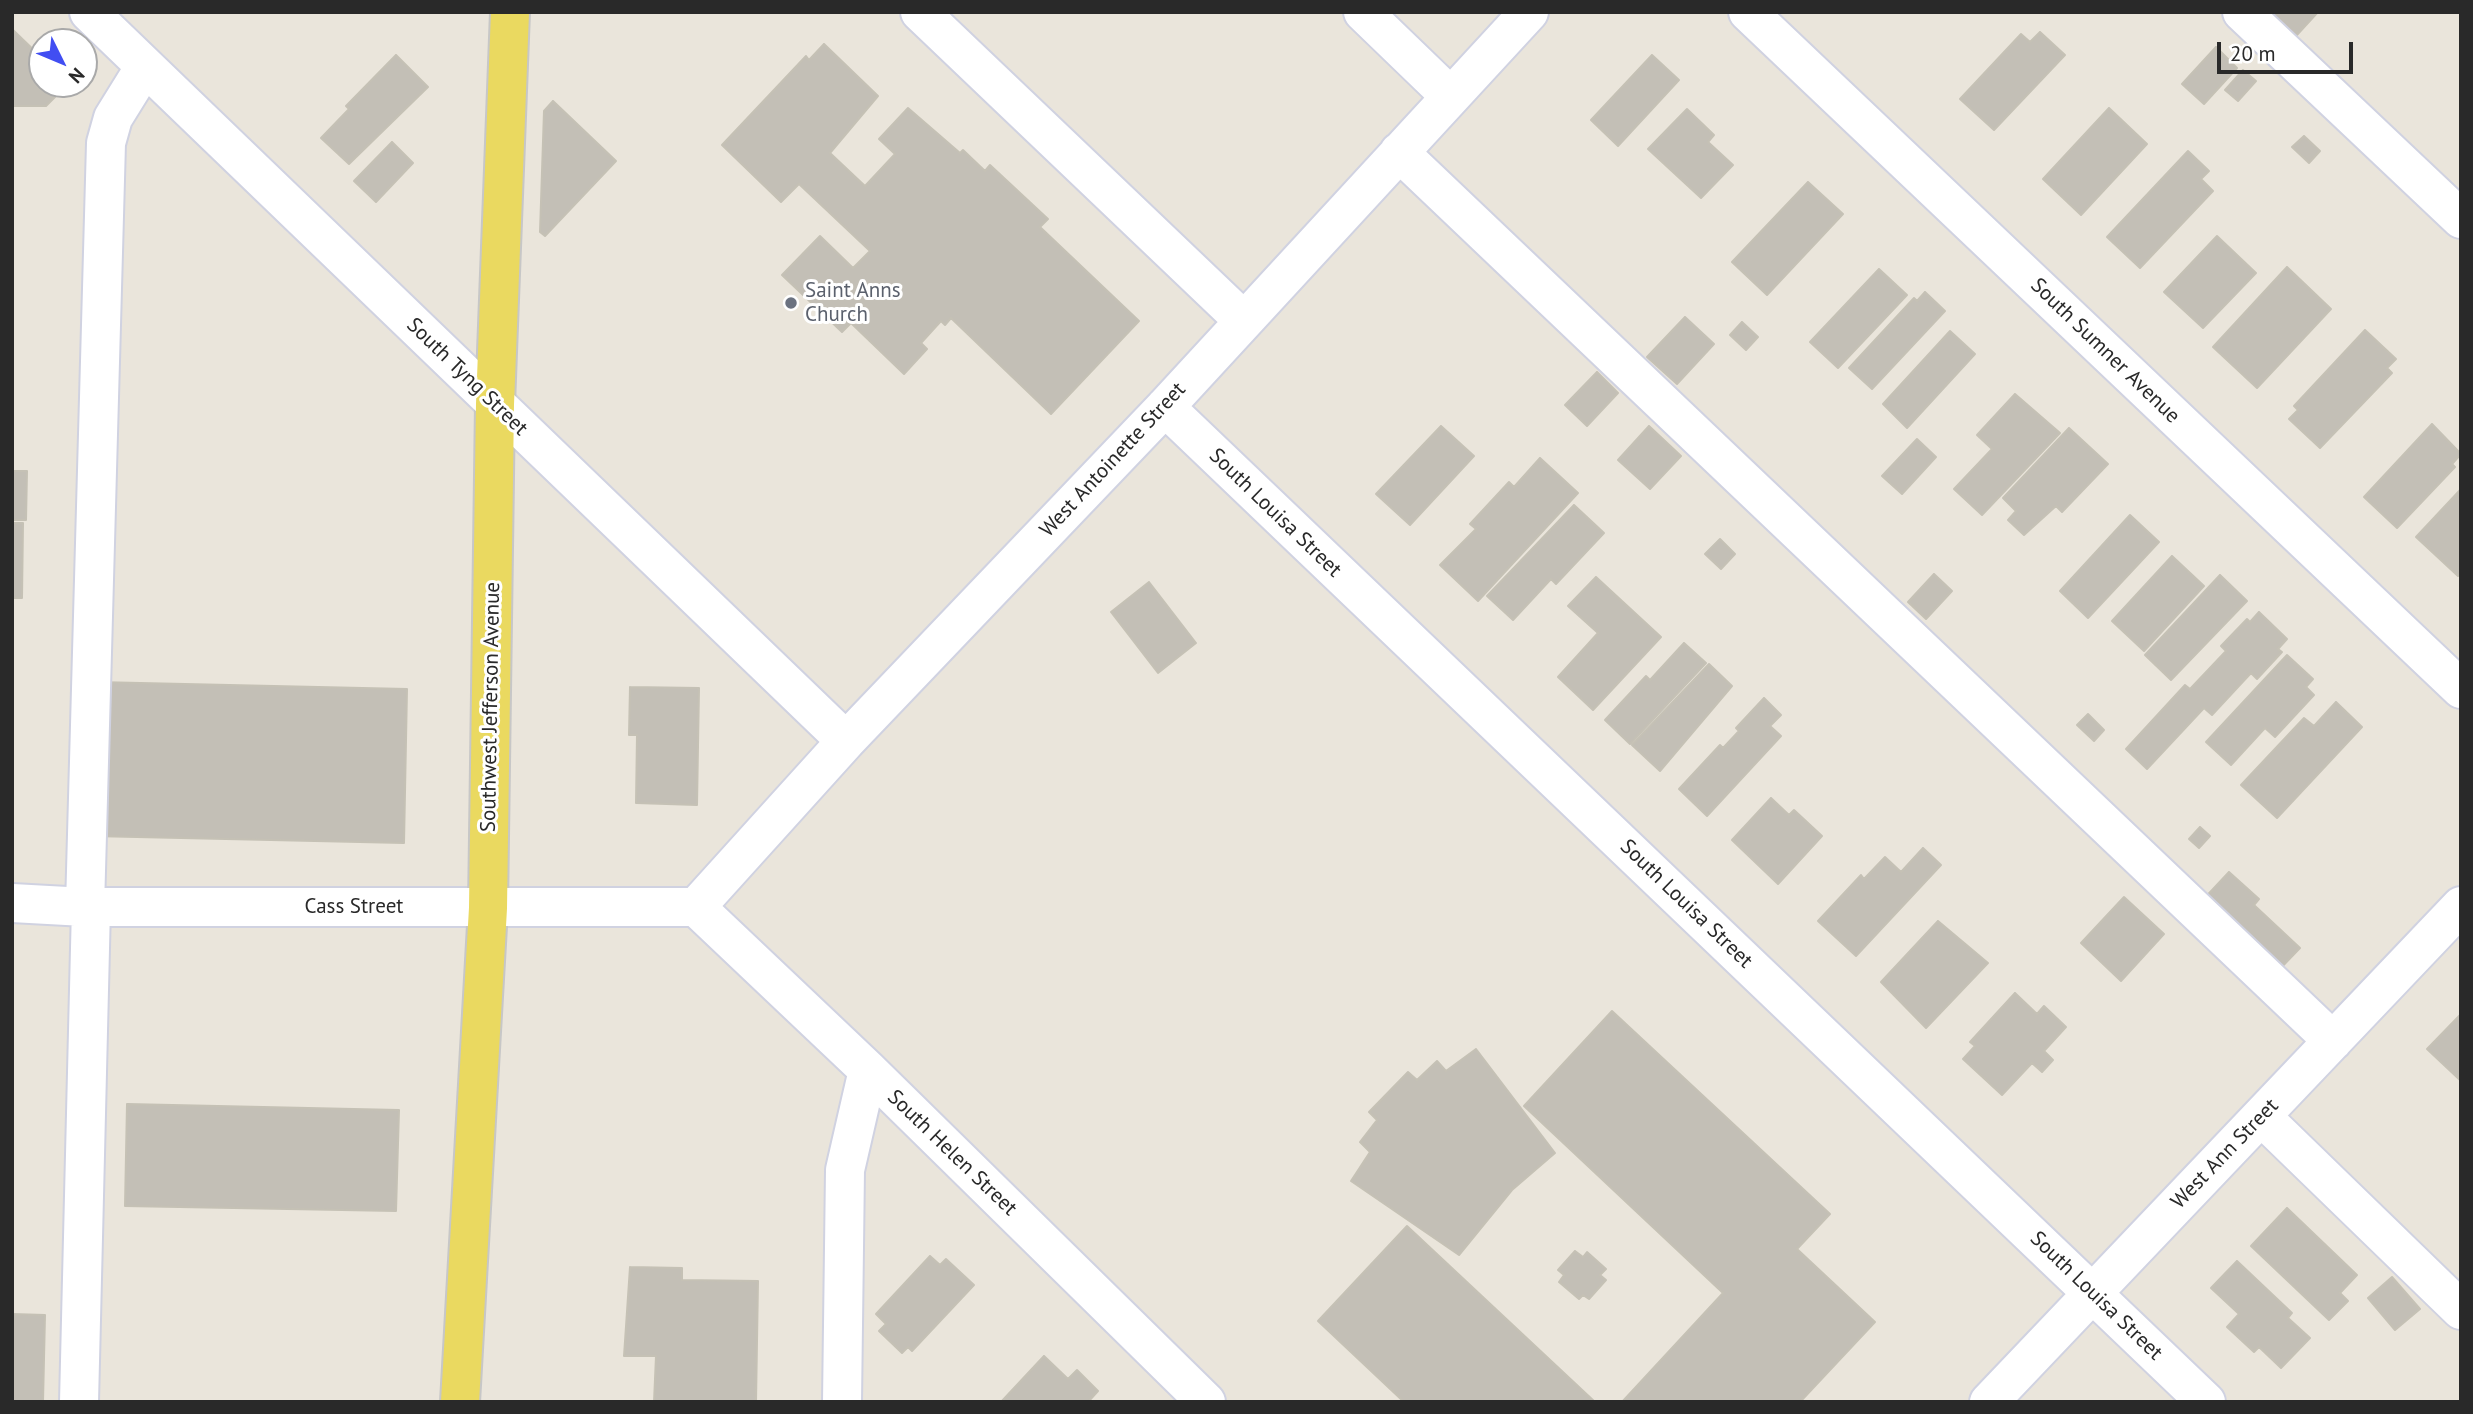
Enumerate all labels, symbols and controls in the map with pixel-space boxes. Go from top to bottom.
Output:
north arrow [28,28,98,98]
scale bar [2221,28,2358,72]
text: 20 m [2230,40,2276,67]
text: N [64,63,90,89]
street label: South Sumner Avenue [2025,273,2185,429]
place label: Saint Anns Church [805,278,901,328]
marker: Saint Anns Church [783,295,799,311]
street label: South Tyng Street [401,313,533,441]
street label: West Antoinette Street [1035,377,1191,543]
street label: South Louisa Street [1204,443,1346,583]
street label: Southwest Jefferson Avenue [476,582,506,832]
street label: South Louisa Street [1615,834,1757,974]
street label: Cass Street [305,894,403,920]
street label: South Helen Street [882,1085,1022,1221]
street label: West Ann Street [2166,1094,2284,1214]
street label: South Louisa Street [2025,1226,2167,1366]

